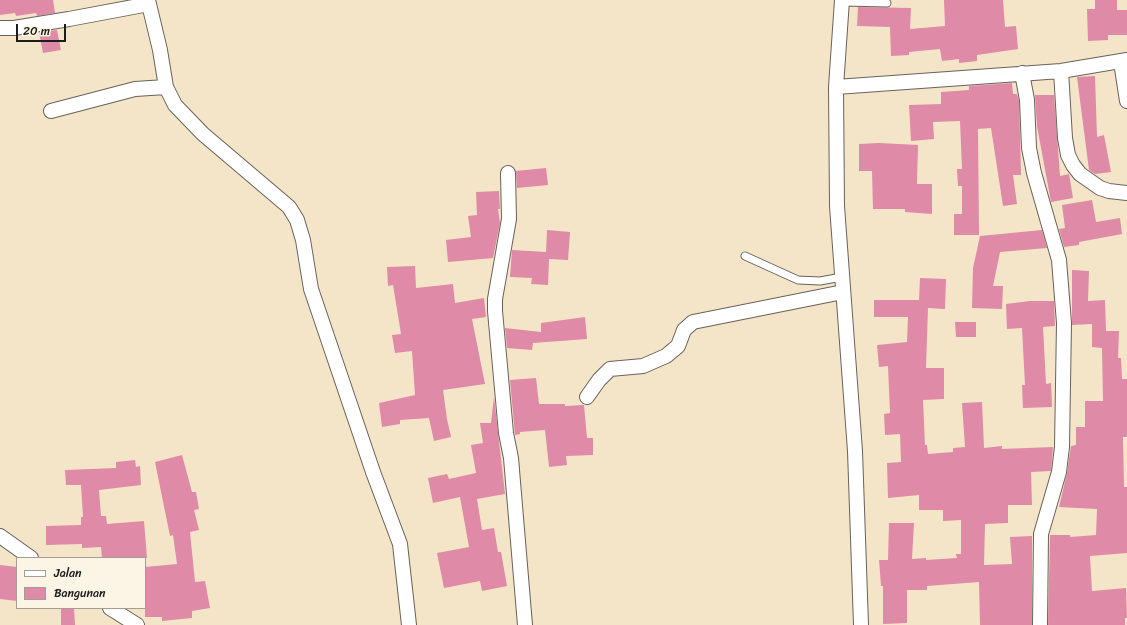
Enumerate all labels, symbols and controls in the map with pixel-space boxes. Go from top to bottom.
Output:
scale bar [18,16,68,42]
text: 20 m [23,20,50,42]
legend [16,557,146,609]
text: Jalan [54,562,82,584]
text: Bangunan [54,582,106,604]

